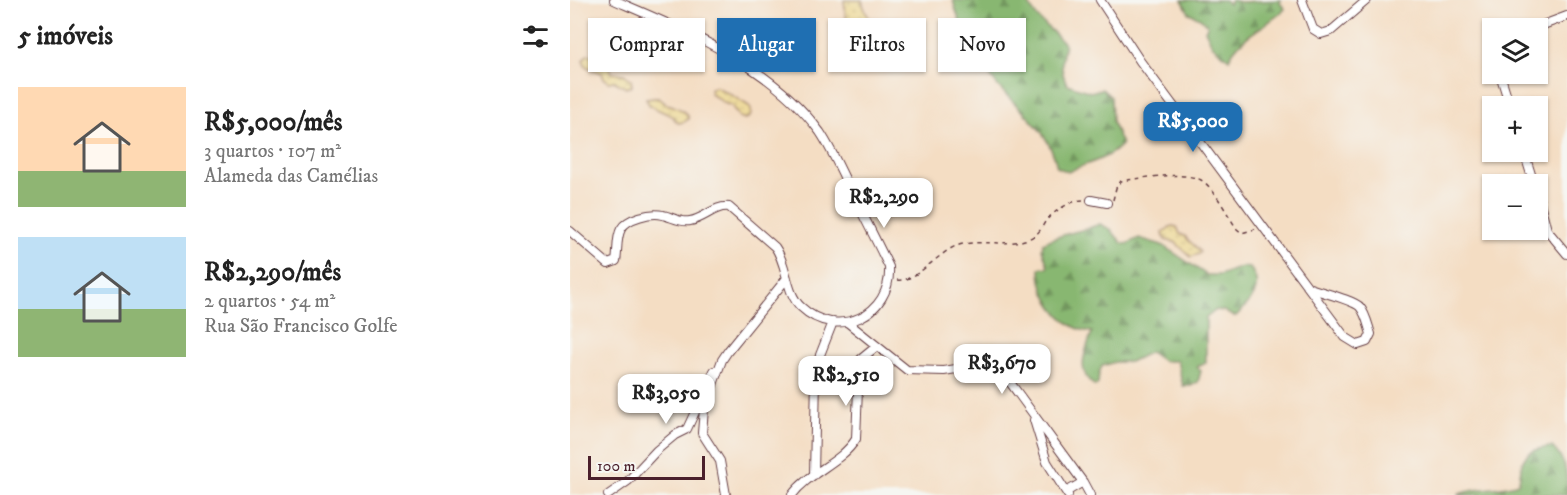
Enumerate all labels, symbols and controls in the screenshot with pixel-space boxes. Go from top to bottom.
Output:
chip: Comprar [588,18,705,72]
chip: Alugar [717,18,816,72]
chip: Filtros [828,18,926,72]
chip: Novo [938,18,1026,72]
map controls [1482,18,1548,240]
button: layers [1482,18,1548,84]
text: 5 imóveis [18,20,113,53]
icon: filters [519,20,552,53]
button: + [1482,96,1548,162]
pin: R$5,000 [1138,102,1248,153]
text: R$5,000/mês [204,106,343,139]
text: R$5,000 [1157,109,1229,134]
icon: home [66,111,138,183]
text: 3 quartos · 107 m² [204,139,341,164]
text: Alameda das Camélias [204,164,378,189]
button: − [1482,174,1548,240]
pin: R$2,290 [829,178,939,229]
text: R$2,290 [849,185,919,210]
text: R$2,290/mês [204,256,341,289]
icon: home [66,261,138,333]
text: 2 quartos · 54 m² [204,289,335,314]
text: Rua São Francisco Golfe [204,314,398,339]
pin: R$3,670 [947,344,1057,395]
text: R$3,670 [968,351,1036,376]
pin: R$2,510 [791,356,901,407]
text: R$2,510 [812,363,880,388]
pin: R$3,050 [611,374,721,425]
text: R$3,050 [632,381,700,406]
scale bar [588,453,705,480]
text: 100 m [597,456,636,476]

